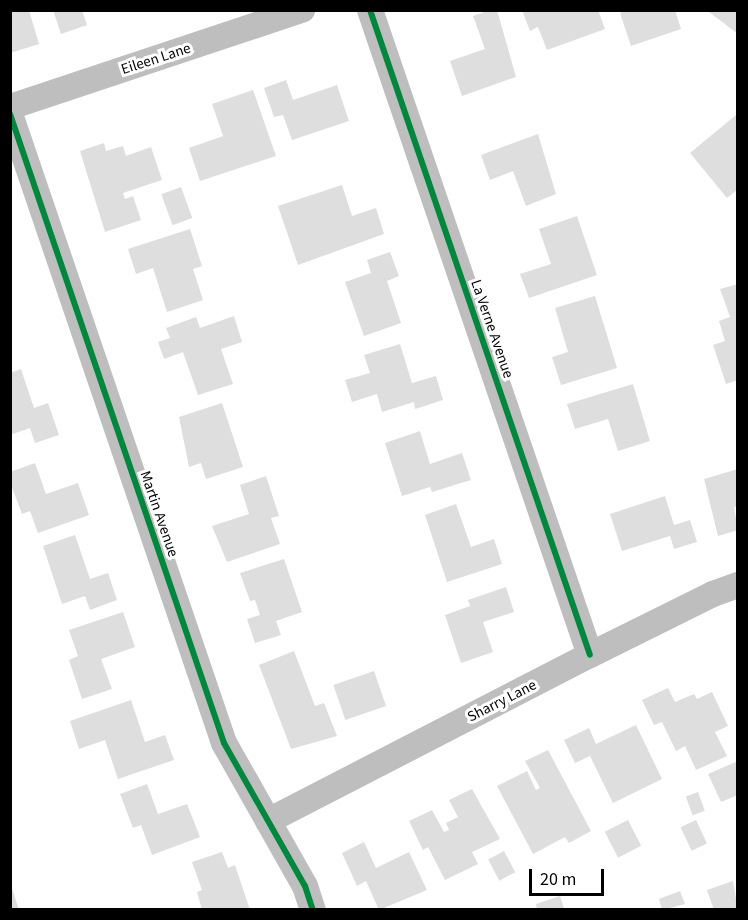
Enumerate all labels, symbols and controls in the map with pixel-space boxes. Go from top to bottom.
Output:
street label: Eileen Lane [119,39,193,79]
street label: La Verne Avenue [467,277,517,381]
street label: Martin Avenue [136,469,182,559]
street label: Sharry Lane [464,676,540,726]
scale bar [532,857,607,895]
text: 20 m [540,867,576,892]

